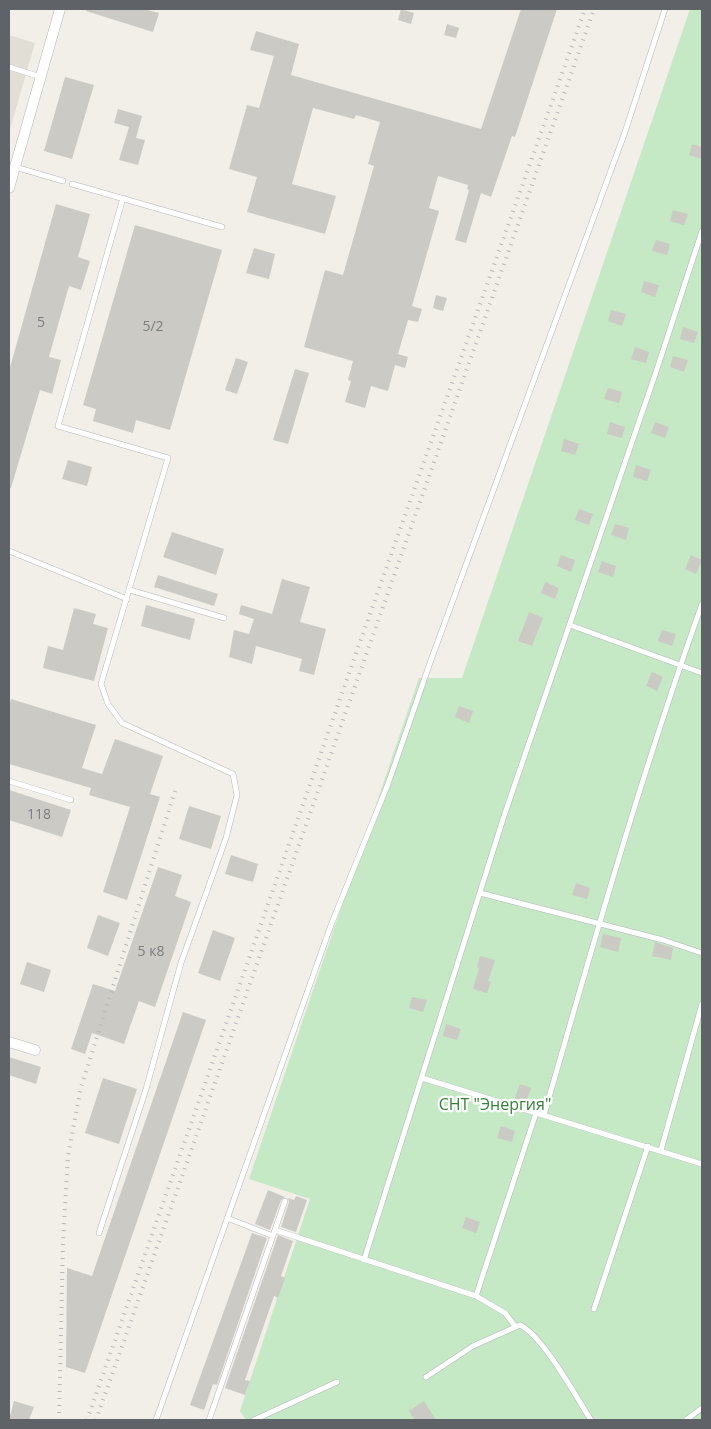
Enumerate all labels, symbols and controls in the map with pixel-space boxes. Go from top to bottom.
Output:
house number: 5 [37,315,45,331]
house number: 5/2 [142,319,164,335]
house number: 118 [27,807,51,823]
house number: 5 к8 [138,944,164,960]
park label: СНТ "Энергия" [439,1095,551,1115]

